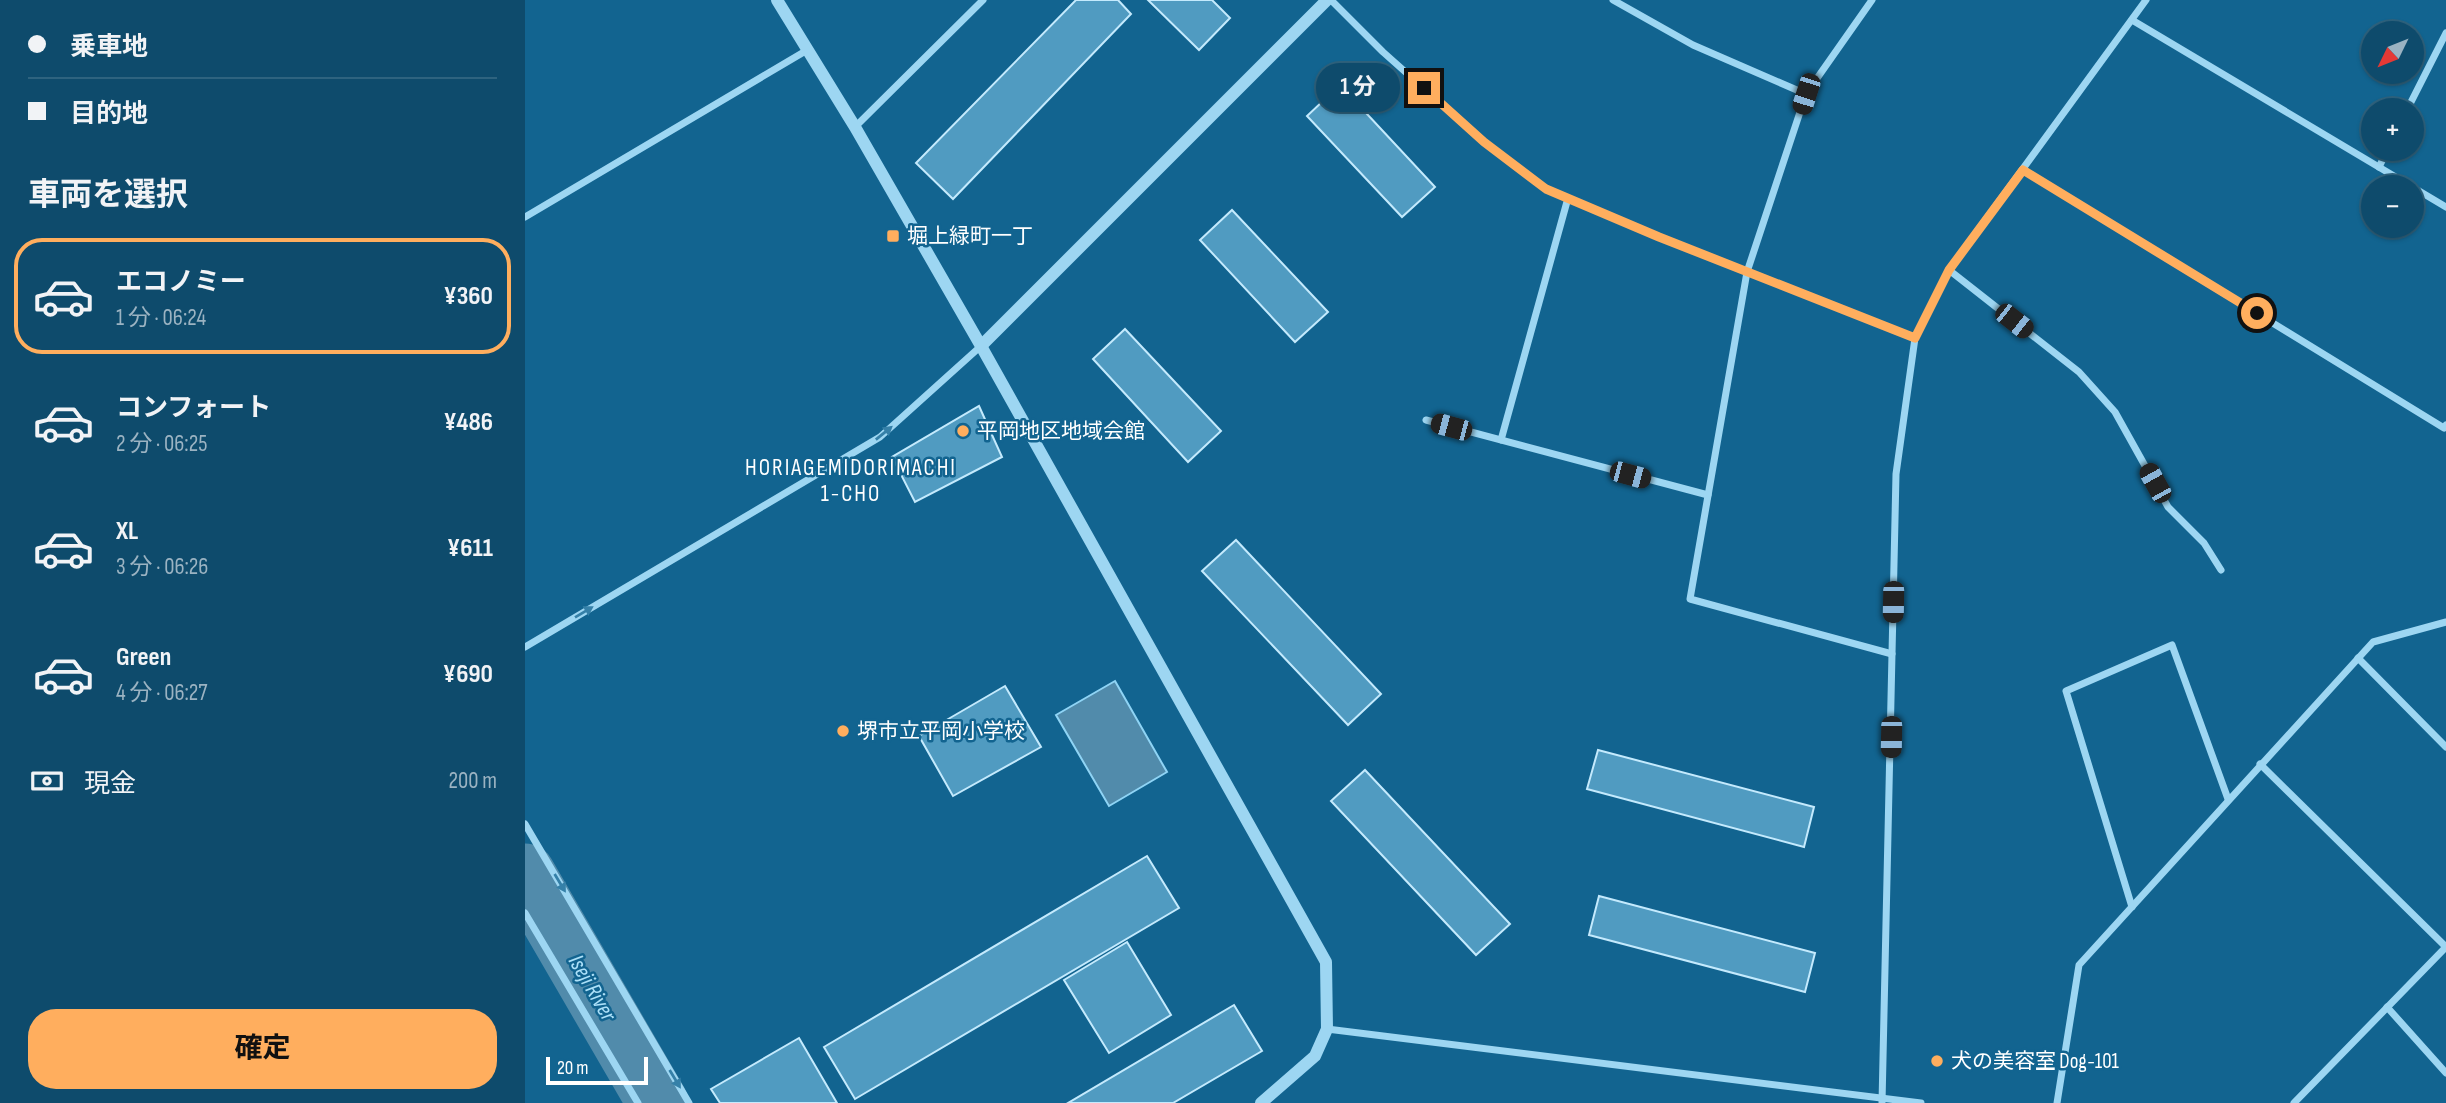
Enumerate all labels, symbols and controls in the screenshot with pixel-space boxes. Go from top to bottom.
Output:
north arrow [2361,21,2424,84]
map controls [2361,21,2424,238]
text: 乗車地 [70,32,148,63]
callout: 1 分 [1315,64,1399,112]
car [1790,71,1823,117]
route end [1408,72,1440,104]
text: 1 分 [1340,73,1376,101]
button: + [2361,98,2424,161]
text: 目的地 [70,99,148,130]
button: − [2361,175,2424,238]
text: 車両を選択 [28,176,188,215]
place label: 堀上緑町一丁 [907,224,1033,249]
marker: 堀上緑町一丁 [885,228,901,244]
icon: car [32,265,95,328]
text: エコノミー [116,267,246,298]
text: ¥360 [443,281,493,312]
route start [2241,297,2273,329]
car [1991,300,2038,342]
text: 1 分 · 06:24 [116,304,206,332]
icon: car [32,391,95,454]
text: コンフォート [116,393,271,424]
text: ¥486 [443,407,493,438]
car [1428,411,1475,443]
place label: 平岡地区地域会館 [977,419,1145,444]
marker: 平岡地区地域会館 [955,423,971,439]
one-way arrow [875,425,893,440]
text: 2 分 · 06:25 [116,430,207,458]
district label: HORIAGEMIDORIMACHI 1-CHO [745,454,957,508]
car [1607,459,1654,491]
car [2136,460,2175,506]
text: XL [116,516,138,547]
icon: car [32,517,95,580]
text: ¥611 [447,533,493,564]
text: 3 分 · 06:26 [116,553,208,581]
car [1883,581,1904,623]
one-way arrow [574,606,593,618]
text: Green [116,642,171,673]
icon: car [32,643,95,706]
text: ¥690 [443,659,493,690]
text: 4 分 · 06:27 [116,679,208,707]
car [1881,716,1902,758]
place label: 堺市立平岡小学校 [857,719,1025,744]
marker: 堺市立平岡小学校 [835,723,851,739]
icon: cash [28,762,66,800]
text: 200 m [449,767,497,795]
text: 現金 [84,769,136,800]
one-way arrow [553,873,566,892]
water label: Iseji River [562,950,623,1027]
button: 確定 [28,1009,497,1089]
place label: 犬の美容室 Dog-101 [1951,1049,2120,1074]
marker: 犬の美容室 Dog-101 [1929,1053,1945,1069]
scale bar [546,1054,647,1086]
text: 20 m [557,1057,589,1080]
one-way arrow [669,1069,681,1088]

